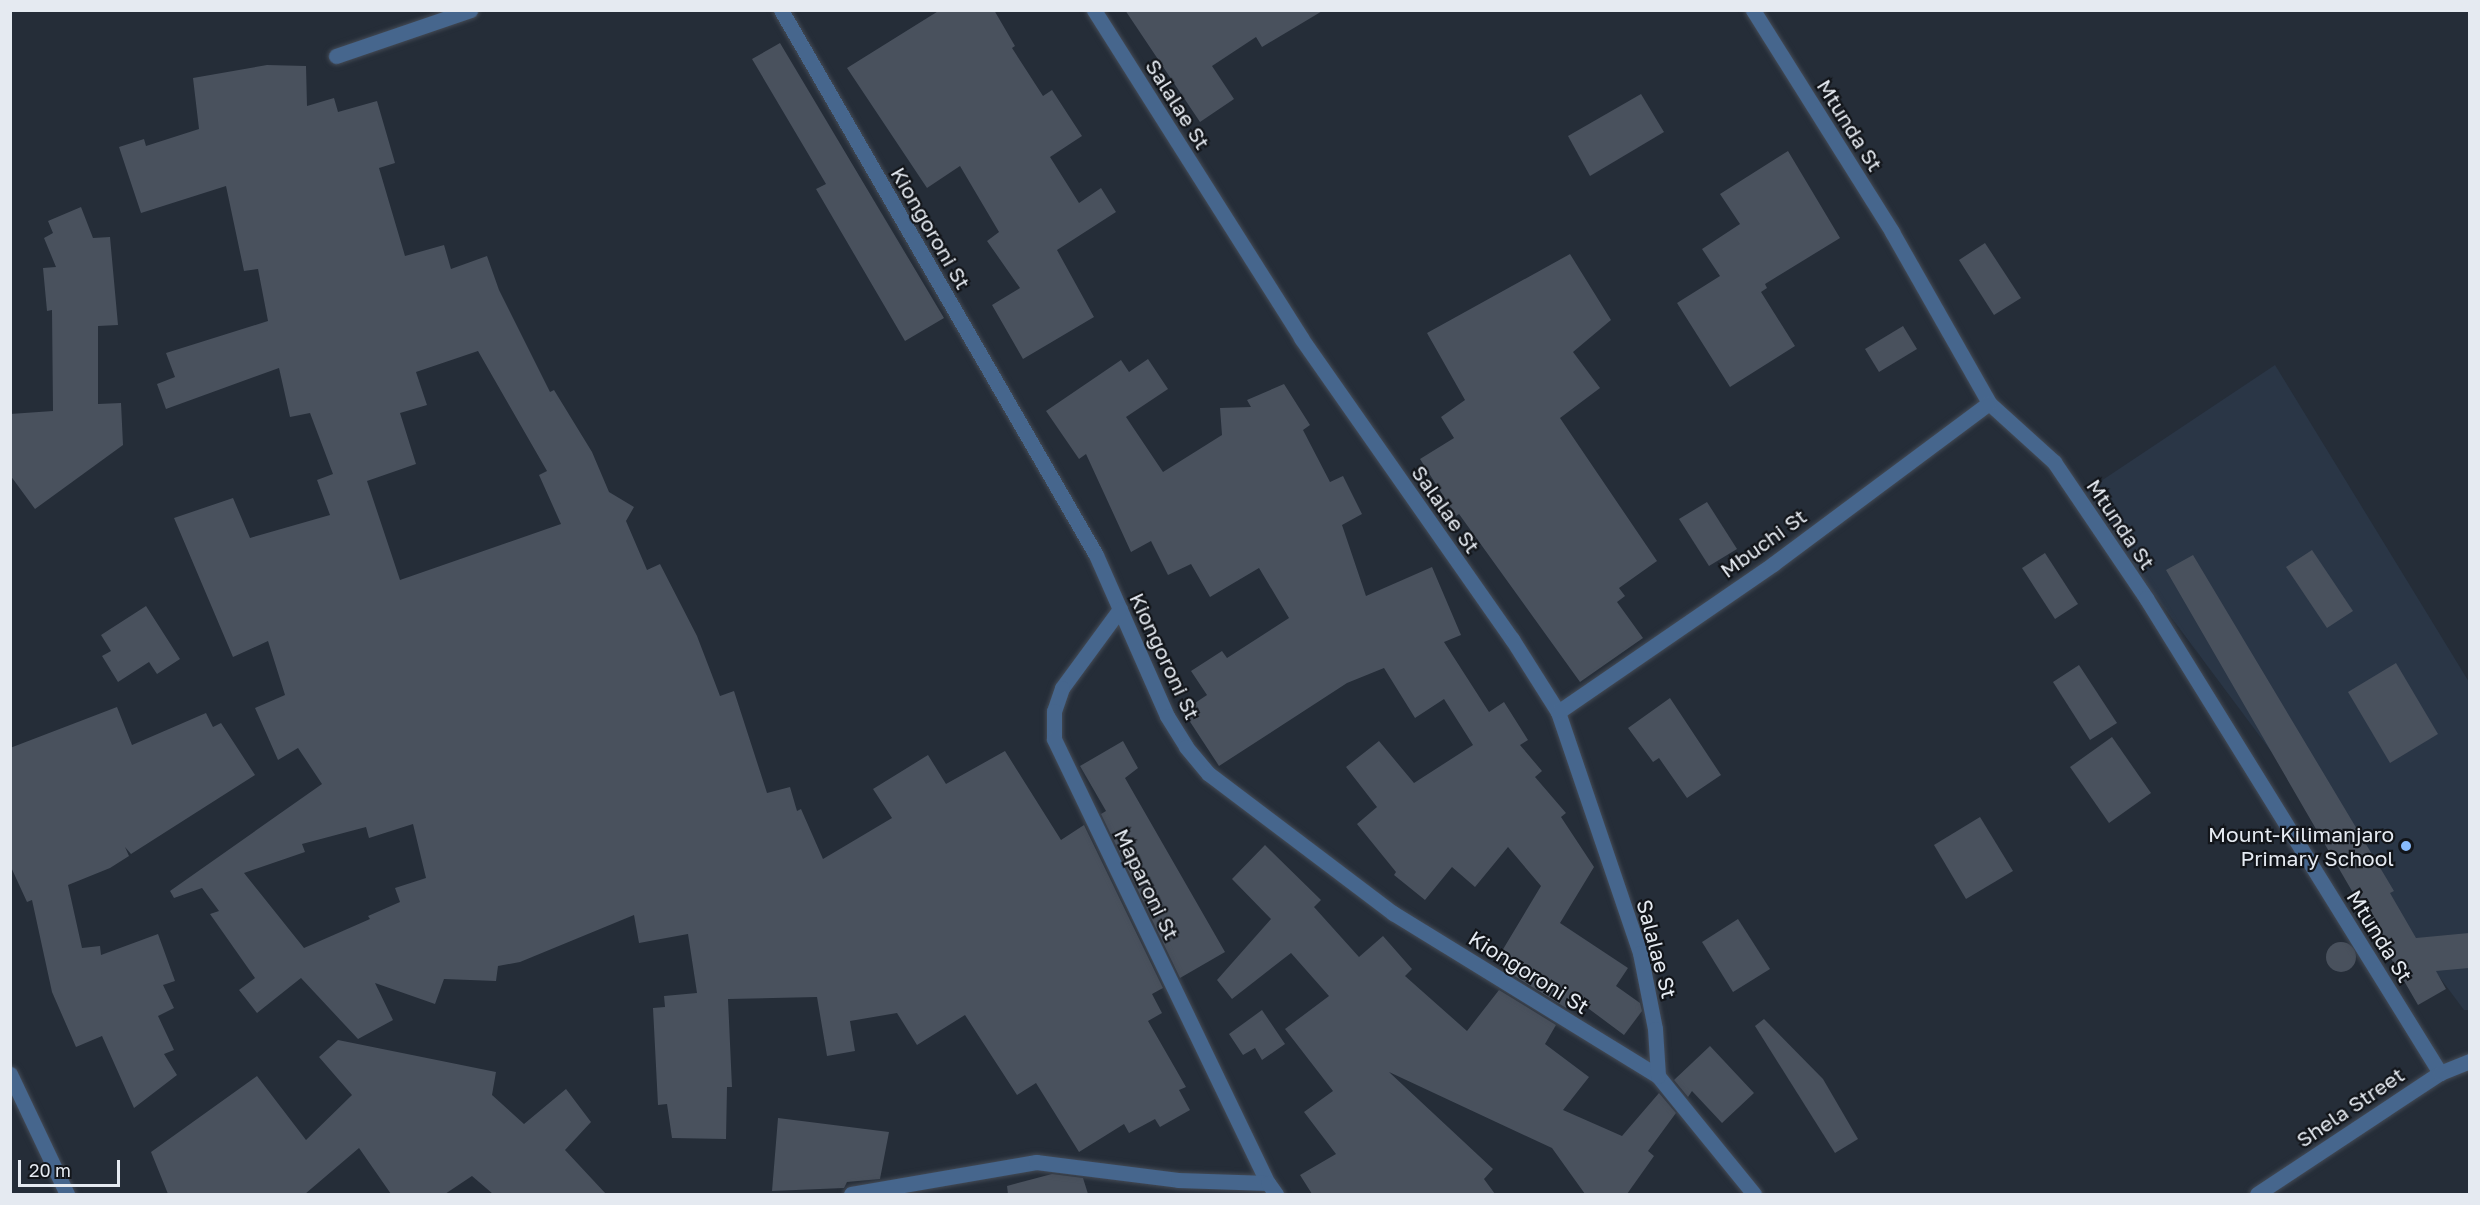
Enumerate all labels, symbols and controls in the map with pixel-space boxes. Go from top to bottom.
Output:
street label: Salalae St [1140,54,1216,154]
street label: Mtunda St [1812,74,1888,176]
street label: Kiongoroni St [886,162,976,294]
street label: Salalae St [1407,460,1485,558]
street label: Mtunda St [2082,474,2160,574]
street label: Mbuchi St [1715,503,1811,583]
street label: Kiongoroni St [1125,589,1205,723]
place label: Mount-Kilimanjaro Primary School [2208,821,2394,871]
street label: Maparoni St [1109,824,1185,944]
marker: Mount-Kilimanjaro Primary School [2399,839,2413,853]
street label: Mtunda St [2342,885,2418,987]
street label: Salalae St [1632,897,1682,1001]
street label: Kiongoroni St [1464,925,1594,1019]
street label: Shela Street [2291,1062,2409,1152]
scale bar [21,1148,123,1186]
text: 20 m [29,1159,71,1181]

